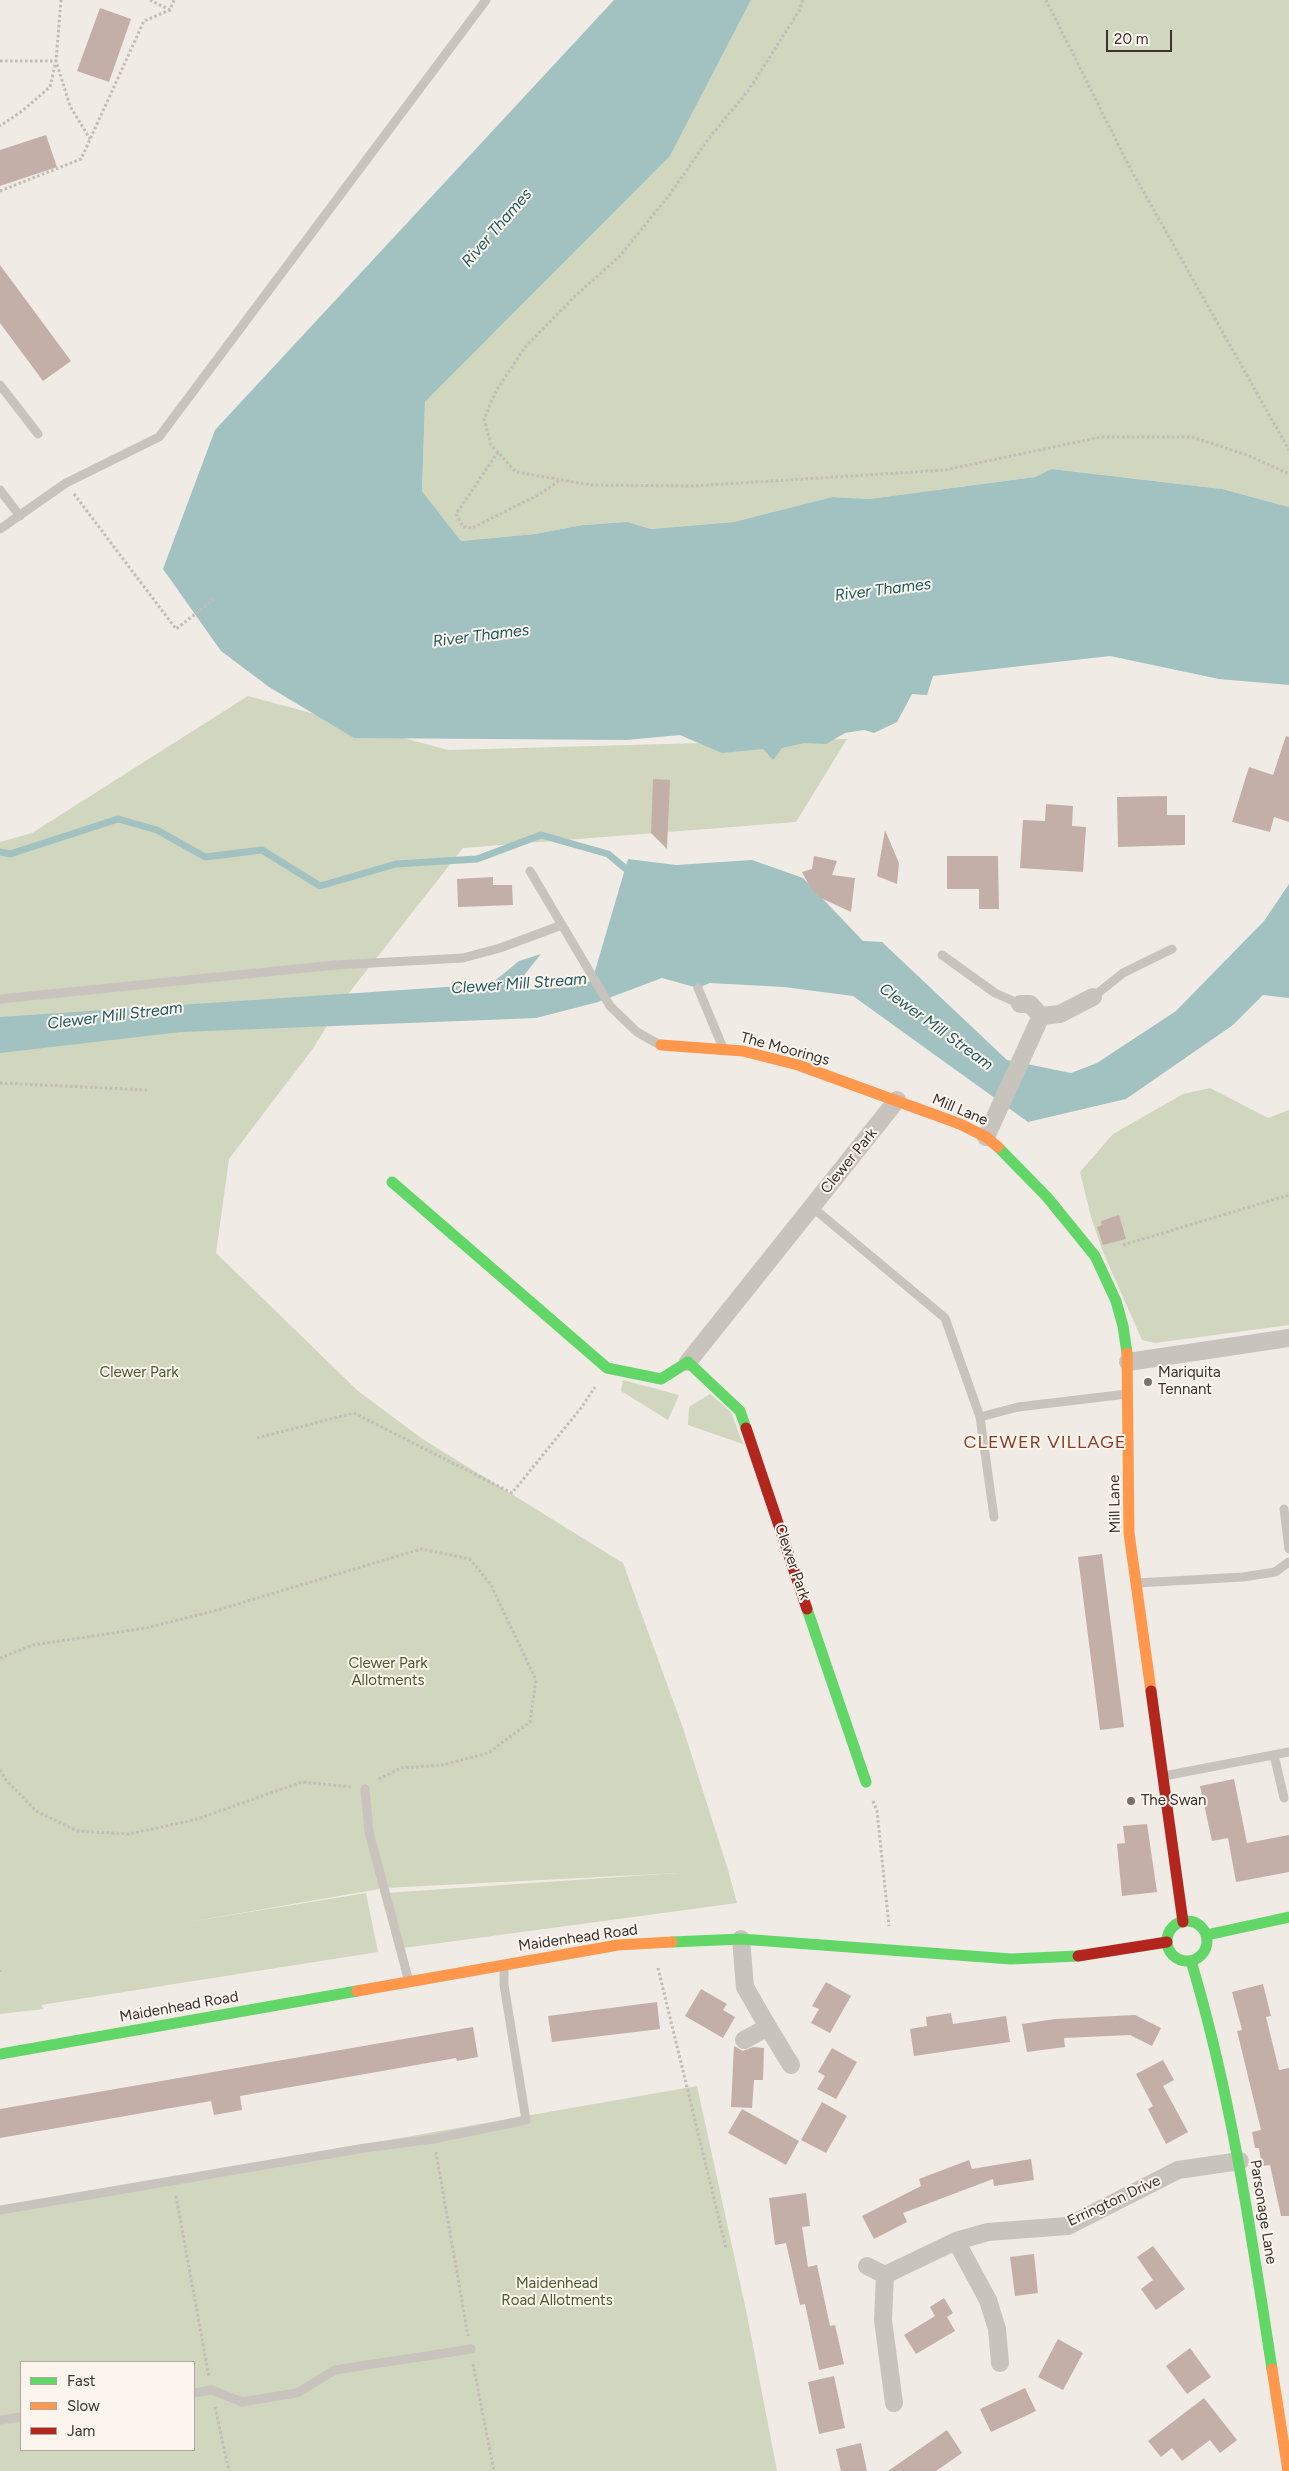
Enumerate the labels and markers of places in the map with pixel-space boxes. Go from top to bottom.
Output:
place label: Mariquita Tennant [1158,1364,1221,1399]
marker: Mariquita Tennant [1142,1376,1154,1388]
place label: The Swan [1141,1792,1206,1810]
marker: The Swan [1125,1795,1137,1807]

